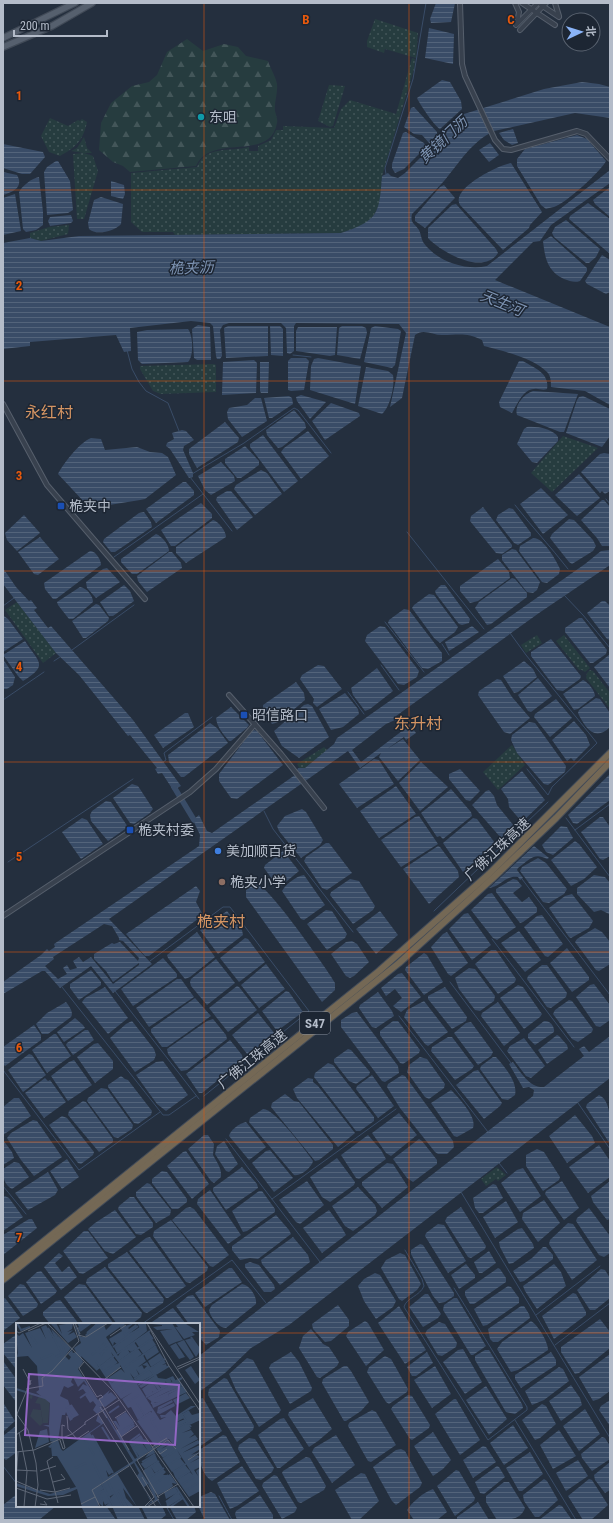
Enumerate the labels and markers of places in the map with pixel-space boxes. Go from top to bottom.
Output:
place label: 东咀 [209,109,237,125]
marker: 东咀 [196,112,206,122]
place label: 桅夹中 [69,498,111,514]
marker: 桅夹中 [56,501,66,511]
place label: 昭信路口 [252,707,308,723]
marker: 昭信路口 [239,710,249,720]
place label: 桅夹村委 [138,822,194,838]
marker: 桅夹村委 [125,825,135,835]
place label: 美加顺百货 [226,843,296,859]
marker: 美加顺百货 [213,846,223,856]
place label: 桅夹小学 [230,874,286,890]
marker: 桅夹小学 [217,877,227,887]

